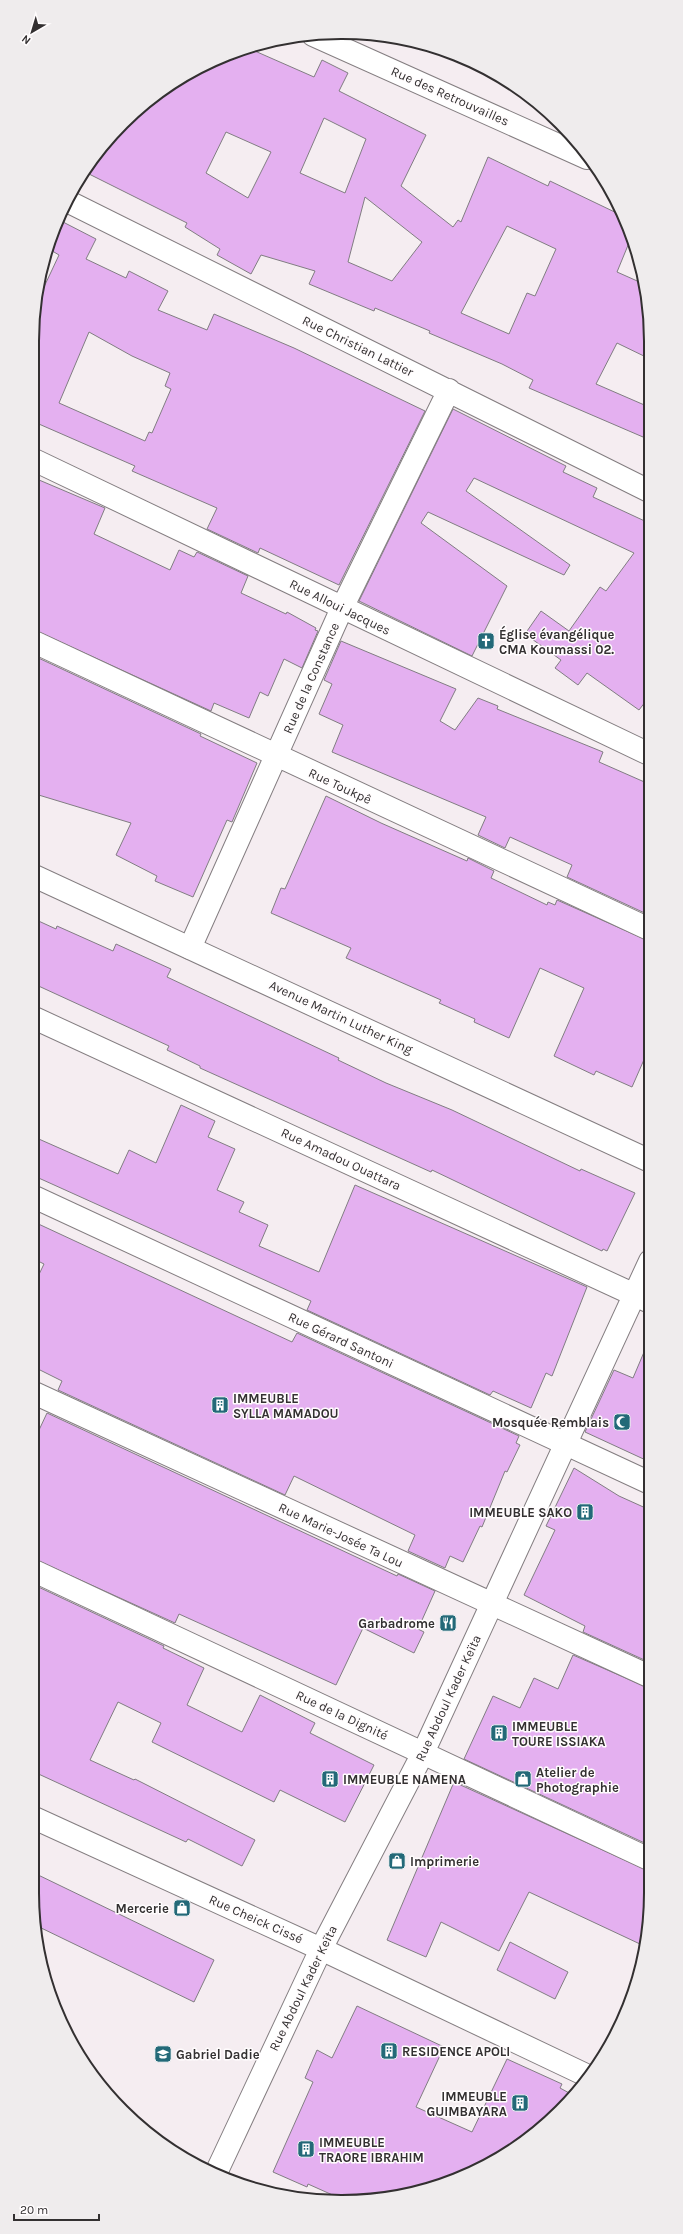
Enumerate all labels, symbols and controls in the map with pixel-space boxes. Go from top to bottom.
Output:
north arrow [12,12,52,52]
text: N [19,32,33,47]
street label: Rue des Retrouvailles [389,63,511,129]
street label: Rue Christian Lattier [300,313,416,380]
street label: Rue Alloui Jacques [287,576,393,639]
street label: Rue de la Constance [280,620,342,736]
place label: Église évangélique CMA Koumassi 02. [499,625,615,657]
church icon: Église évangélique CMA Koumassi 02. [476,631,496,651]
street label: Rue Toukpê [306,765,374,807]
street label: Avenue Martin Luther King [267,977,416,1057]
street label: Rue Amadou Ouattara [279,1125,403,1193]
street label: Rue Gérard Santoni [286,1309,396,1371]
place label: IMMEUBLE SYLLA MAMADOU [233,1391,339,1421]
building icon: IMMEUBLE SYLLA MAMADOU [210,1395,230,1415]
mosque icon: Mosquée Remblais [612,1412,632,1432]
place label: Mosquée Remblais [492,1415,609,1431]
street label: Rue Marie-Josée Ta Lou [276,1499,406,1571]
building icon: IMMEUBLE SAKO [575,1502,595,1522]
place label: IMMEUBLE SAKO [469,1505,572,1520]
restaurant icon: Garbadrome [438,1613,458,1633]
place label: Garbadrome [358,1616,435,1631]
street label: Rue Abdoul Kader Keïta [412,1632,484,1764]
street label: Rue de la Dignité [294,1687,391,1743]
place label: IMMEUBLE TOURE ISSIAKA [512,1719,605,1749]
building icon: IMMEUBLE TOURE ISSIAKA [489,1723,509,1743]
place label: Atelier de Photographie [536,1765,619,1795]
building icon: IMMEUBLE NAMENA [320,1769,340,1789]
shop icon: Atelier de Photographie [513,1769,533,1789]
place label: IMMEUBLE NAMENA [343,1772,466,1787]
shop icon: Imprimerie [387,1851,407,1871]
place label: Imprimerie [410,1854,479,1869]
street label: Rue Cheick Cissé [207,1892,306,1947]
shop icon: Mercerie [172,1898,192,1918]
place label: Mercerie [116,1901,169,1916]
street label: Rue Abdoul Kader Keïta [266,1923,340,2053]
building icon: RESIDENCE APOLI [379,2041,399,2061]
school or university icon: Gabriel Dadie [153,2044,173,2064]
place label: RESIDENCE APOLI [402,2044,510,2059]
place label: Gabriel Dadie [176,2047,260,2062]
place label: IMMEUBLE GUIMBAYARA [426,2089,507,2119]
building icon: IMMEUBLE GUIMBAYARA [510,2093,530,2113]
place label: IMMEUBLE TRAORE IBRAHIM [319,2135,424,2165]
building icon: IMMEUBLE TRAORE IBRAHIM [296,2139,316,2159]
scale bar [14,2196,99,2222]
text: 20 m [20,2203,48,2217]

